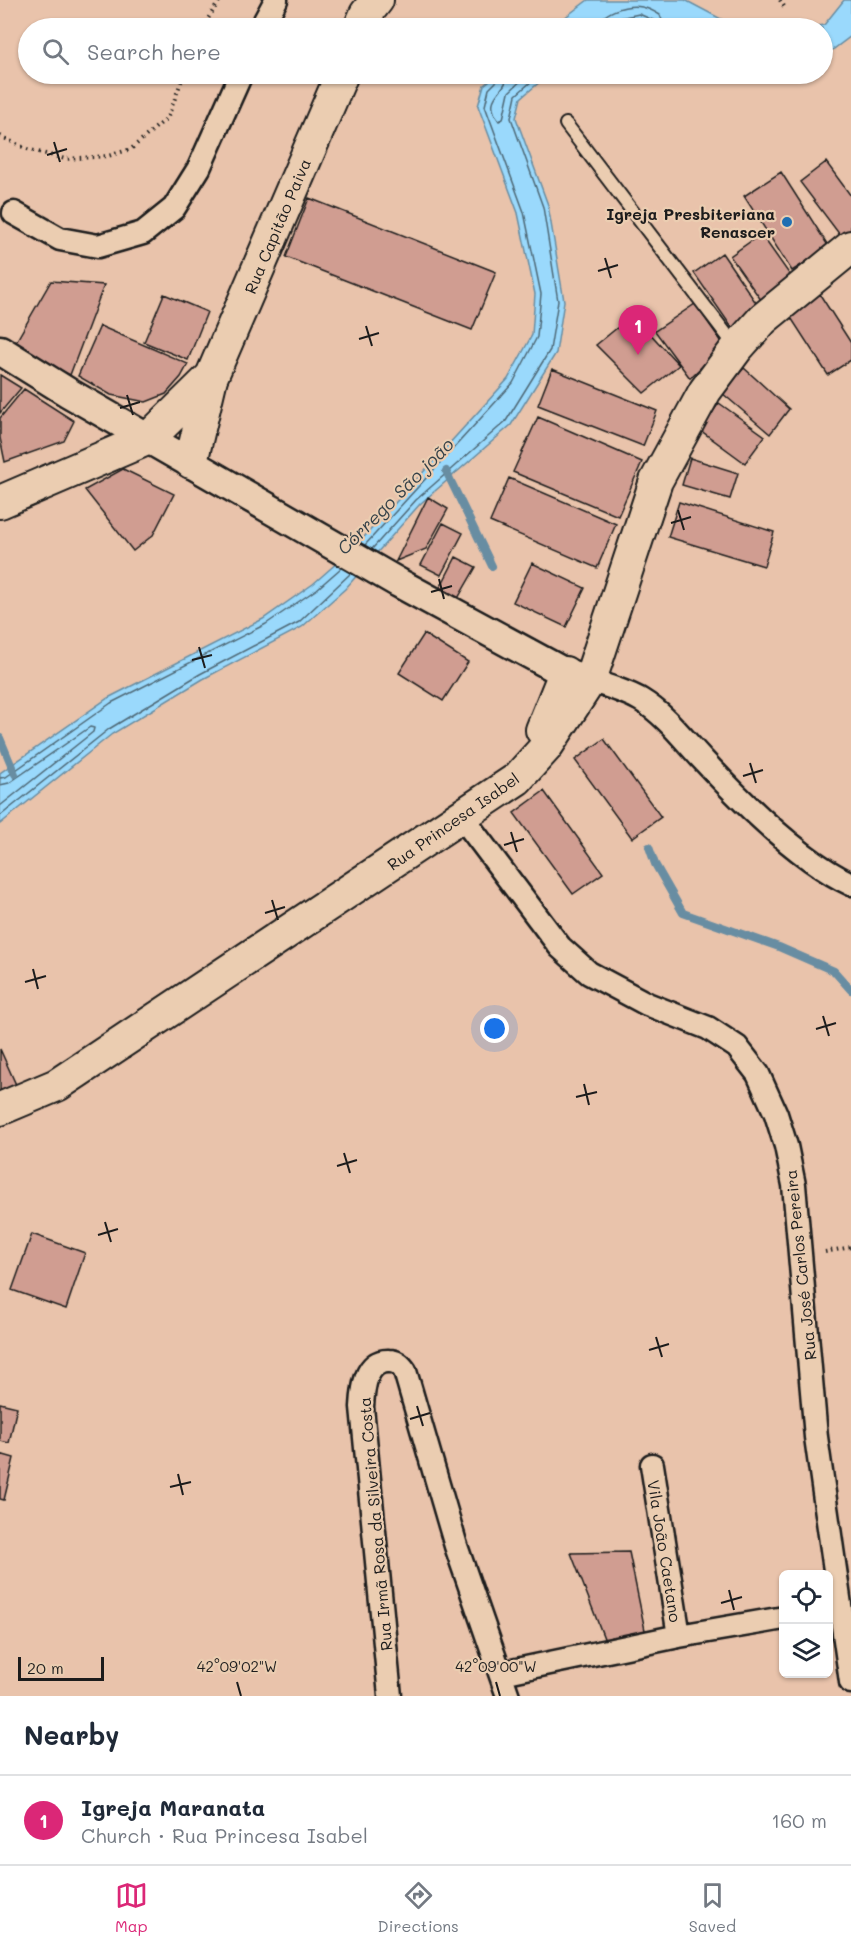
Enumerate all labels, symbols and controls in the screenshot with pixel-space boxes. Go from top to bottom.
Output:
search box [18,18,833,84]
icon: search [39,35,72,68]
text: Search here [87,37,221,66]
street label: Rua Capitão Paiva [239,155,315,297]
place label: Igreja Presbiteriana Renascer [606,203,775,242]
marker: Igreja Presbiteriana Renascer [780,215,794,229]
pin: 1 [618,306,658,355]
water label: Córrego São joão [331,432,459,560]
street label: Rua Princesa Isabel [383,767,523,875]
your location [480,1014,509,1043]
street label: Rua José Carlos Pereira [780,1169,820,1361]
street label: Rua Irmã Rosa da Silveira Costa [353,1396,397,1652]
street label: Vila João Caetano [643,1478,687,1624]
map controls [779,1570,833,1678]
button: locate [779,1570,833,1624]
button: layers [779,1624,833,1678]
scale bar [18,1654,104,1682]
text: 42°09'02"W [197,1656,277,1676]
text: 42°09'00"W [455,1656,537,1676]
text: 20 m [27,1657,64,1678]
text: Nearby [24,1718,119,1752]
text: Igreja Maranata [81,1793,265,1822]
text: 1 [39,1807,48,1833]
text: 160 m [771,1807,827,1833]
text: Church · Rua Princesa Isabel [81,1822,368,1848]
tab: Map [115,1879,148,1936]
tab: Directions [378,1879,459,1936]
tab: Saved [689,1879,736,1936]

